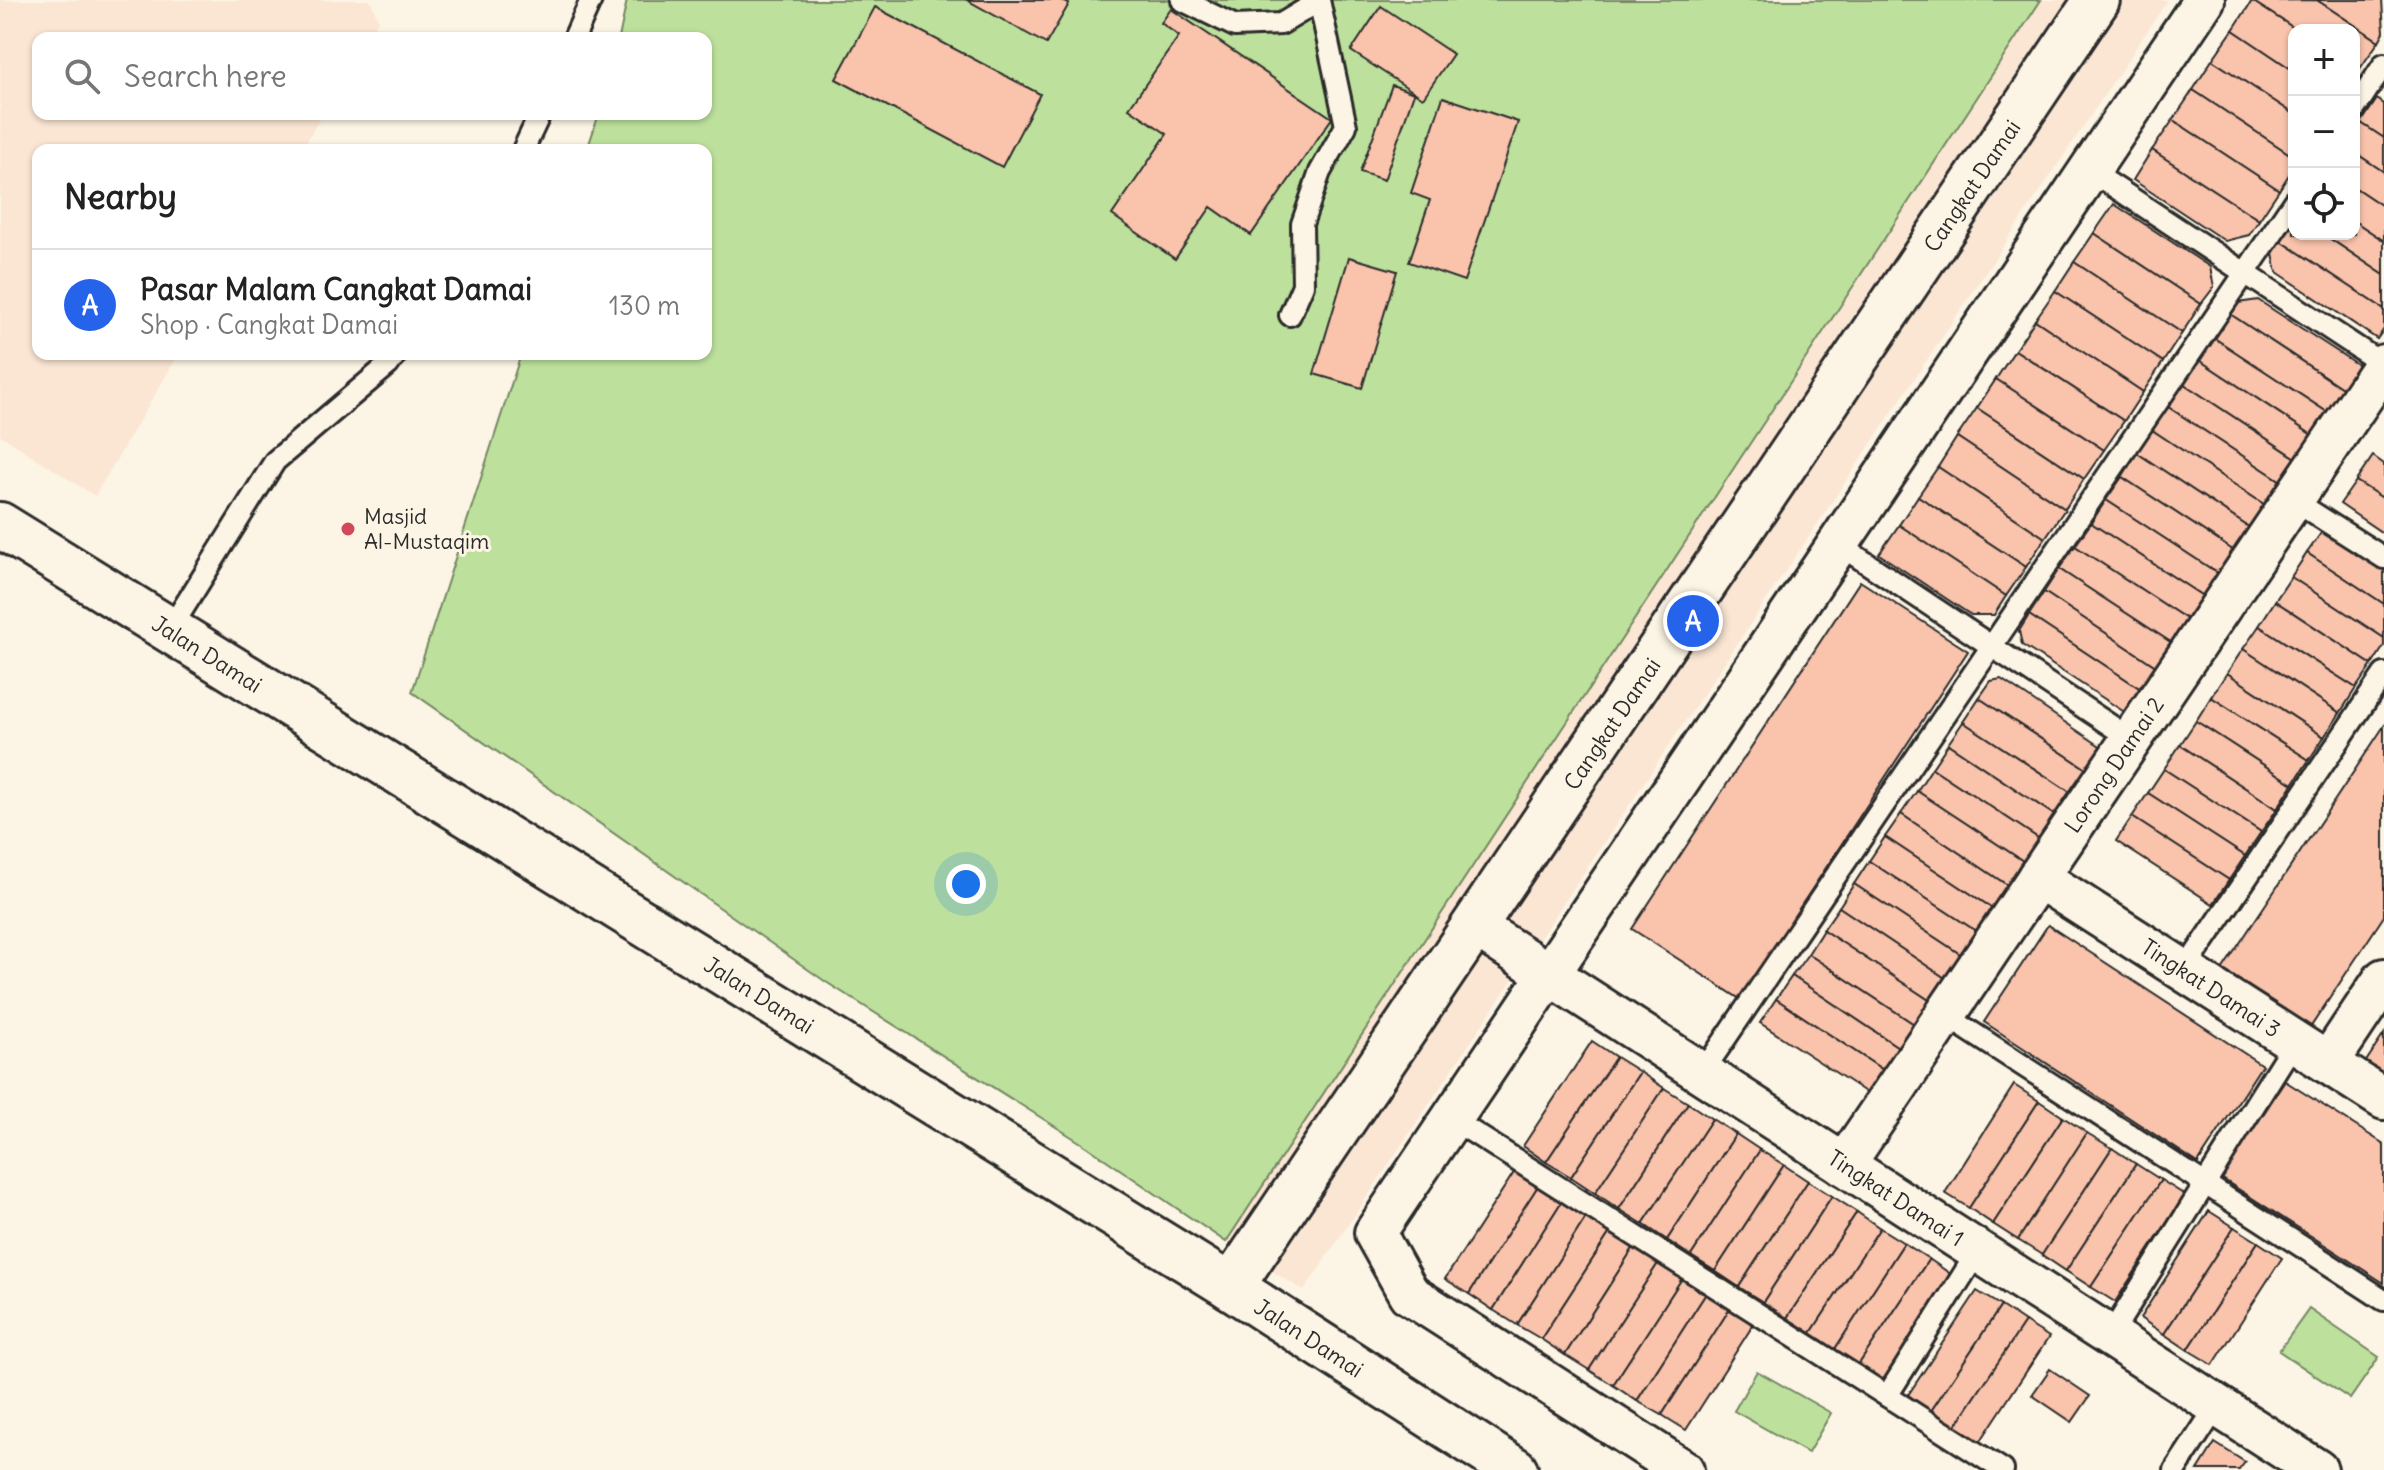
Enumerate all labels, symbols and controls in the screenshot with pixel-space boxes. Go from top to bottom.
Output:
map controls [2288,24,2360,240]
button: + [2288,24,2360,96]
search box [32,32,712,120]
icon: search [60,54,104,98]
text: Search here [124,57,287,95]
button: − [2288,96,2360,168]
street label: Cangkat Damai [1918,115,2026,257]
button: locate [2288,168,2360,240]
text: Nearby [64,175,177,218]
text: Pasar Malam Cangkat Damai [140,270,532,308]
text: A [82,289,98,322]
text: 130 m [609,289,680,322]
text: Shop · Cangkat Damai [140,308,398,341]
place label: Masjid Al-Mustaqim [364,502,489,555]
marker: Masjid Al-Mustaqim [339,520,357,538]
pin: A [1667,591,1719,651]
street label: Jalan Damai [147,609,267,699]
street label: Cangkat Damai [1558,653,1666,795]
street label: Lorong Damai 2 [2058,692,2170,838]
your location [946,864,986,904]
street label: Tingkat Damai 3 [2136,933,2286,1043]
street label: Jalan Damai [699,950,819,1040]
street label: Tingkat Damai 1 [1823,1144,1969,1252]
street label: Jalan Damai [1249,1292,1369,1384]

